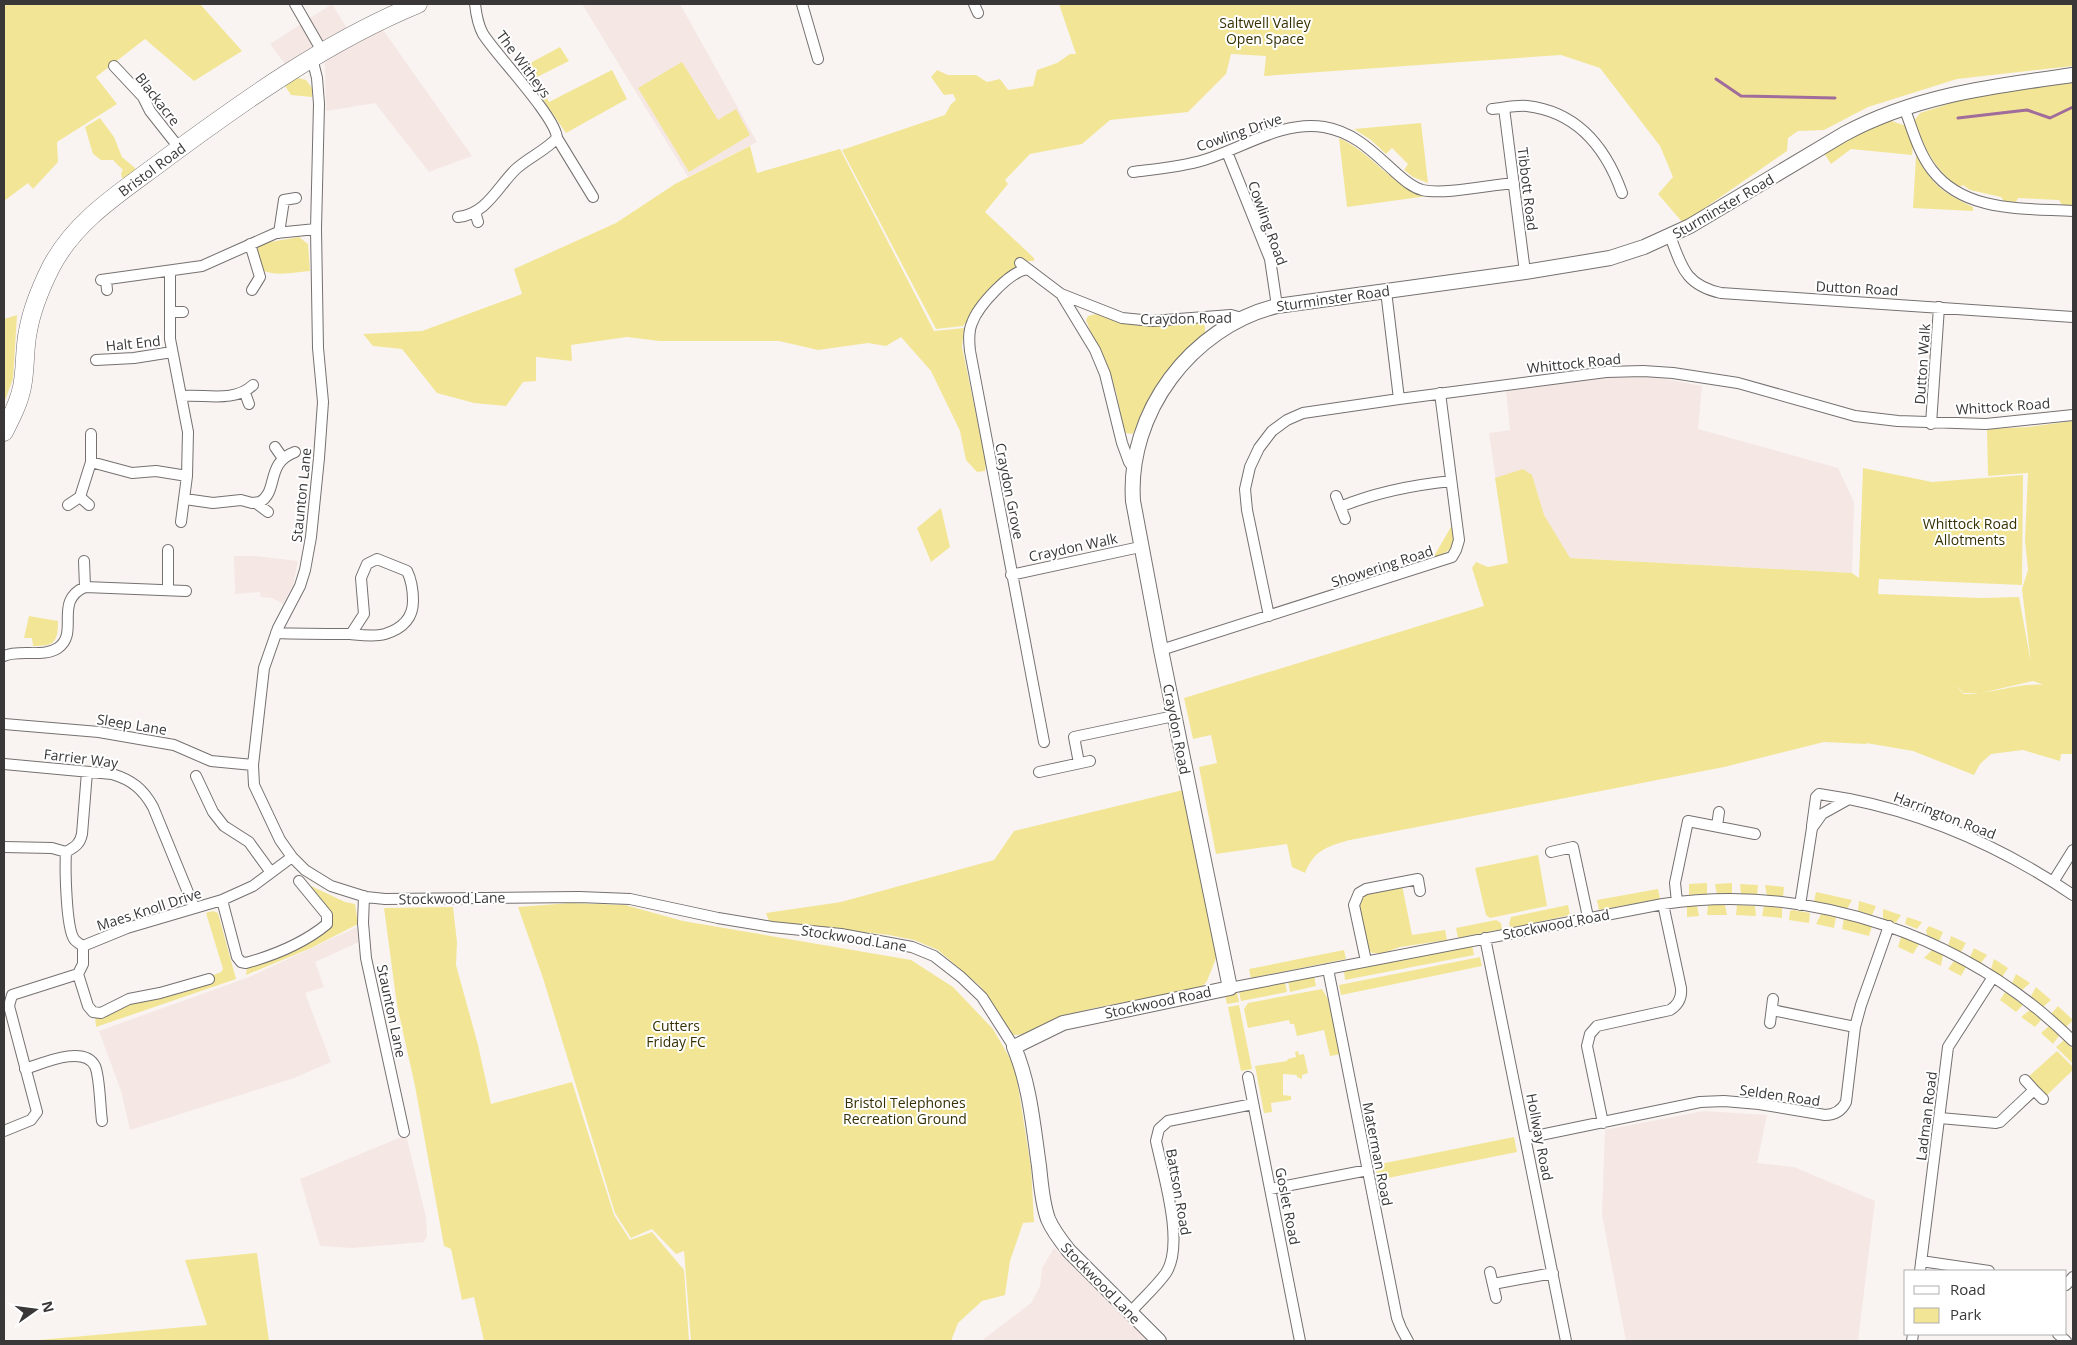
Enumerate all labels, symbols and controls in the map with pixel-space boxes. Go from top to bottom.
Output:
park label: Saltwell Valley Open Space [1219,13,1312,48]
street label: The Witheys [493,27,556,102]
street label: Blackacre [131,69,185,130]
street label: Cowling Drive [1194,108,1284,156]
street label: Bristol Road [114,138,189,200]
street label: Tibbott Road [1513,146,1543,232]
street label: Sturminster Road [1669,169,1777,243]
street label: Cowling Road [1244,178,1292,268]
street label: Dutton Road [1815,276,1899,300]
street label: Sturminster Road [1275,281,1391,315]
street label: Craydon Road [1140,308,1232,328]
street label: Dutton Walk [1910,322,1934,405]
street label: Halt End [105,331,161,355]
street label: Whittock Road [1526,349,1622,377]
street label: Whittock Road [1955,393,2051,419]
street label: Craydon Grove [991,441,1029,541]
street label: Staunton Lane [287,447,315,543]
park label: Whittock Road Allotments [1923,514,2017,549]
street label: Craydon Walk [1027,528,1120,566]
street label: Showering Road [1329,541,1435,591]
street label: Craydon Road [1159,682,1195,776]
street label: Sleep Lane [96,709,169,739]
street label: Farrier Way [43,744,120,772]
street label: Harrington Road [1891,787,1999,843]
street label: Maes Knoll Drive [94,883,204,935]
street label: Stockwood Lane [399,888,506,908]
street label: Stockwood Road [1501,904,1611,944]
street label: Stockwood Lane [800,920,908,956]
street label: Staunton Lane [373,963,411,1059]
street label: Stockwood Road [1103,981,1213,1023]
park label: Cutters Friday FC [646,1016,706,1051]
street label: Ladman Road [1911,1070,1941,1162]
street label: Selden Road [1739,1080,1821,1110]
street label: Hollway Road [1522,1092,1558,1182]
park label: Bristol Telephones Recreation Ground [843,1093,967,1128]
street label: Materman Road [1359,1100,1397,1208]
street label: Battson Road [1162,1147,1196,1237]
street label: Goslet Road [1271,1166,1305,1246]
street label: Stockwood Lane [1057,1238,1145,1328]
legend [1904,1270,2067,1335]
text: Road [1950,1279,1986,1299]
north arrow [10,1285,60,1335]
text: N [38,1299,59,1315]
text: Park [1950,1304,1981,1324]

